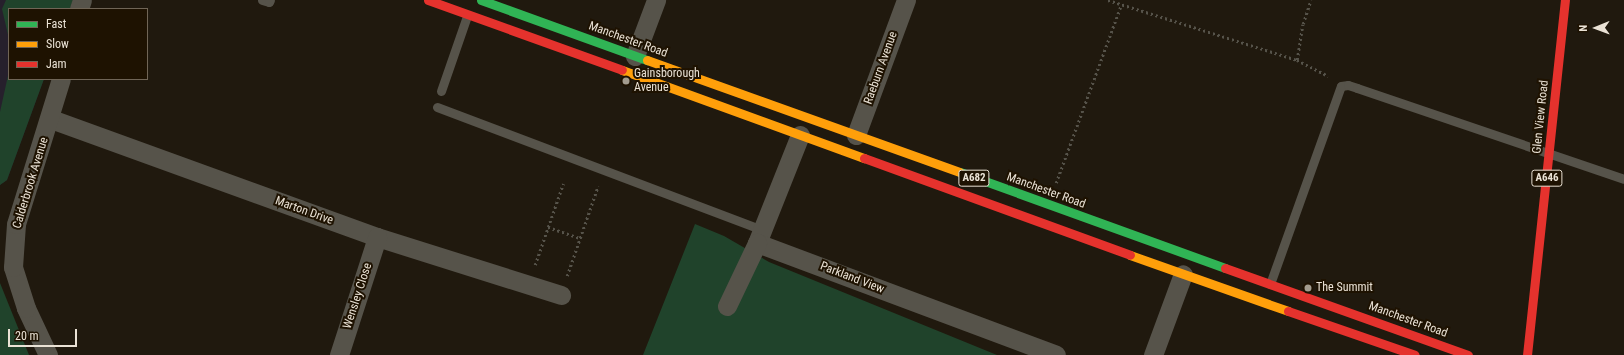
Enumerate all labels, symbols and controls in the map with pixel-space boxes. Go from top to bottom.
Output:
legend [8,8,148,80]
north arrow [1576,8,1616,48]
text: Fast [46,17,66,31]
street label: Manchester Road [587,19,669,61]
text: N [1577,25,1590,32]
street label: Raeburn Avenue [861,30,901,106]
text: Slow [46,37,69,51]
text: Jam [46,57,67,71]
place label: Gainsborough Avenue [634,67,700,95]
marker: Gainsborough Avenue [621,76,631,86]
street label: Glen View Road [1530,80,1552,154]
street label: Calderbrook Avenue [10,136,52,230]
road number: A682 [958,169,990,187]
road number: A646 [1531,169,1563,187]
street label: Manchester Road [1005,170,1087,212]
street label: Marton Drive [273,194,335,228]
street label: Parkland View [818,259,886,297]
street label: Wensley Close [341,261,375,331]
place label: The Summit [1316,281,1373,295]
marker: The Summit [1303,283,1313,293]
street label: Manchester Road [1367,299,1449,341]
scale bar [10,321,79,347]
text: 20 m [15,329,39,343]

